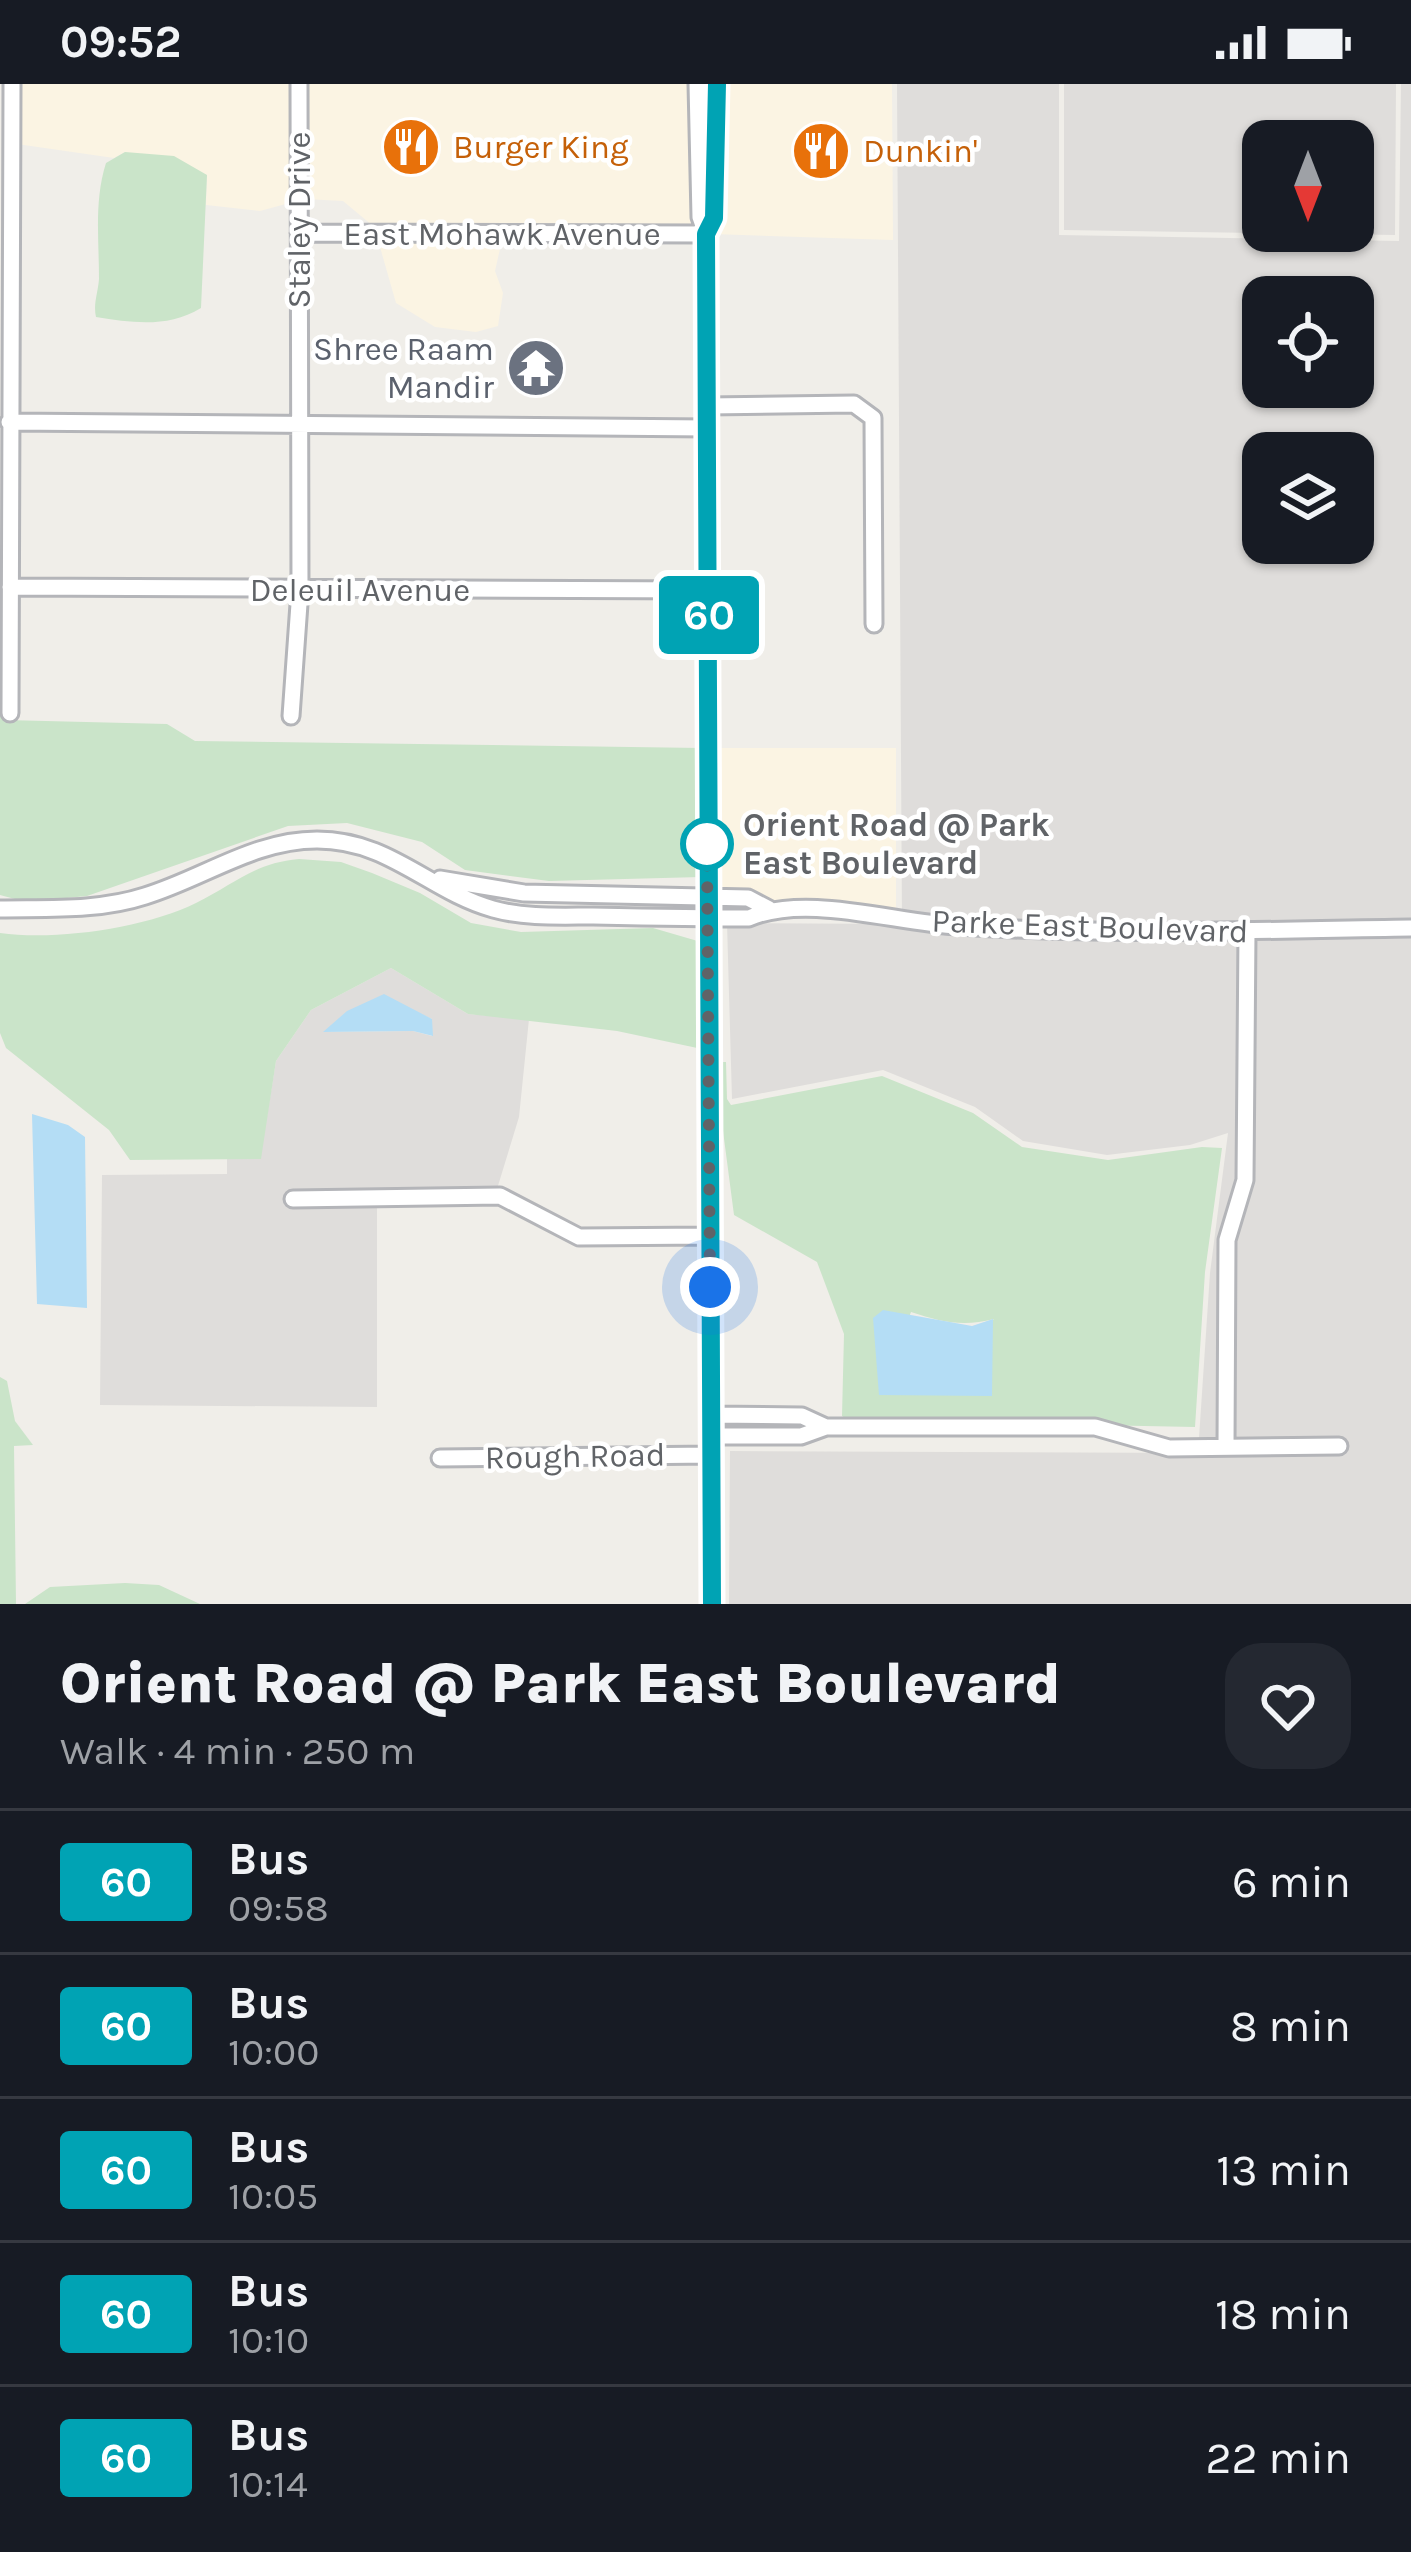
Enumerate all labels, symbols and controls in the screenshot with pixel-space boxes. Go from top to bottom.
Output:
text: 09:52 [60,16,181,68]
restaurant icon: Burger King [380,116,442,178]
restaurant icon: Dunkin' [790,120,852,182]
north arrow [1242,120,1374,252]
map controls [1242,120,1374,564]
place label: Burger King [453,128,629,166]
street label: Staley Drive [280,132,318,308]
place label: Dunkin' [863,132,978,170]
street label: East Mohawk Avenue [343,215,661,253]
button: locate [1242,276,1374,408]
place label: Shree Raam Mandir [313,330,494,406]
temple icon: Shree Raam Mandir [505,337,567,399]
button: layers [1242,432,1374,564]
street label: Deleuil Avenue [250,571,470,609]
line badge: 60 [655,576,763,654]
text: 60 [683,590,735,640]
place label: Orient Road @ Park East Boulevard [743,806,1050,882]
marker: Orient Road @ Park East Boulevard [682,819,732,869]
street label: Parke East Boulevard [931,901,1249,951]
your location [680,1257,740,1317]
street label: Rough Road [484,1435,666,1477]
button: heart [1225,1643,1351,1769]
text: Orient Road @ Park East Boulevard [60,1650,1061,1716]
text: Walk · 4 min · 250 m [60,1728,415,1774]
text: Bus [228,1833,309,1885]
text: 6 min [1232,1856,1351,1908]
text: 60 [100,1857,152,1907]
text: 09:58 [228,1885,329,1931]
text: Bus [228,1977,309,2029]
text: 8 min [1230,2000,1351,2052]
text: 60 [100,2001,152,2051]
text: 10:00 [228,2029,319,2075]
text: Bus [228,2121,309,2173]
text: 13 min [1216,2144,1351,2196]
text: 60 [100,2145,152,2195]
text: 10:05 [228,2173,318,2219]
text: Bus [228,2265,309,2317]
text: 18 min [1215,2288,1351,2340]
text: 60 [100,2289,152,2339]
text: 10:10 [228,2317,309,2363]
text: Bus [228,2409,309,2461]
text: 22 min [1205,2432,1351,2484]
text: 60 [100,2433,152,2483]
text: 10:14 [228,2461,308,2507]

